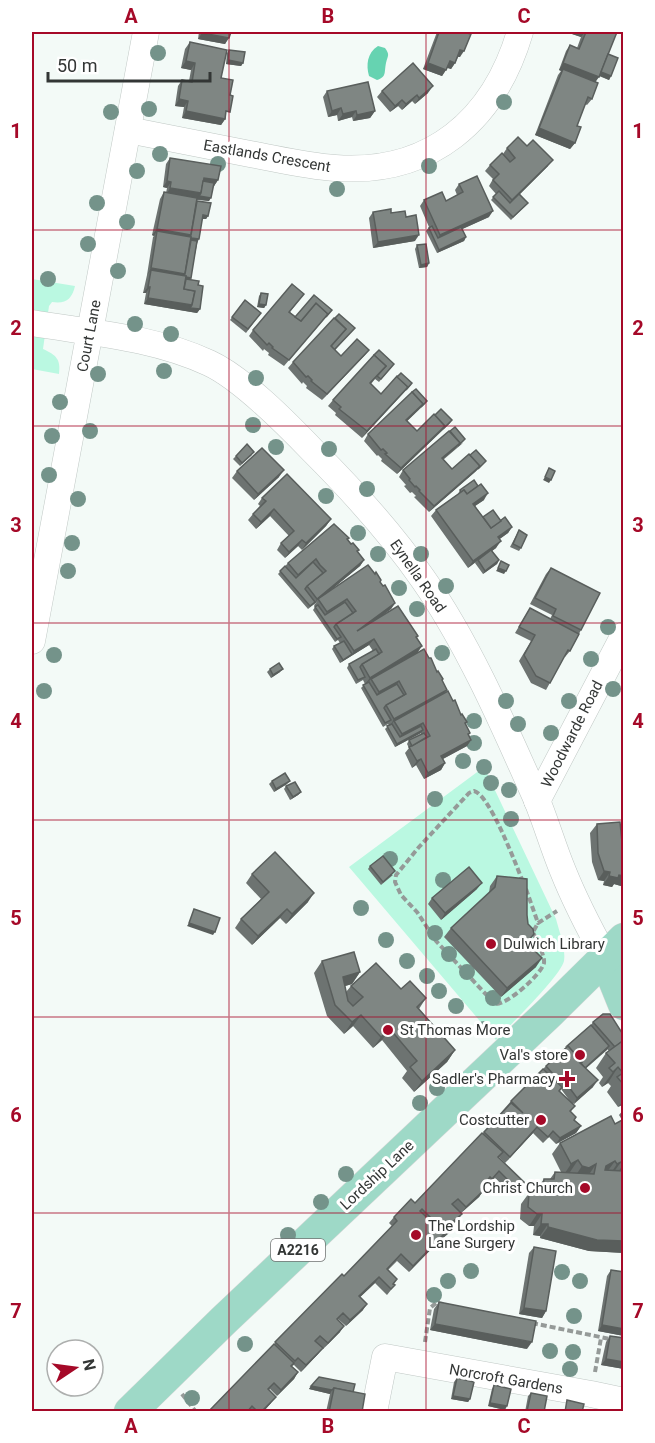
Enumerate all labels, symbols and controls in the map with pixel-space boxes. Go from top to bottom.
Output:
text: A [124,4,138,28]
text: B [322,4,334,28]
text: C [517,4,531,28]
scale bar [48,45,210,83]
text: 50 m [57,55,97,76]
text: 1 [10,119,22,143]
text: 1 [632,119,644,143]
street label: Eastlands Crescent [202,136,332,176]
street label: Court Lane [73,298,105,374]
text: 2 [10,316,22,340]
text: 2 [632,316,644,340]
text: 3 [10,513,22,537]
text: 3 [632,513,644,537]
street label: Eynella Road [386,536,450,616]
street label: Woodwarde Road [537,678,607,790]
text: 4 [10,709,22,733]
text: 4 [632,709,644,733]
text: 5 [10,906,22,930]
text: 5 [632,906,644,930]
place label: Dulwich Library [503,935,605,953]
marker: Dulwich Library [484,937,498,951]
place label: St Thomas More [400,1021,510,1039]
marker: St Thomas More [381,1023,395,1037]
place label: Val's store [500,1046,568,1064]
marker: Val's store [573,1048,587,1062]
place label: Sadler's Pharmacy [432,1070,555,1088]
marker: Sadler's Pharmacy [560,1072,574,1086]
text: 6 [10,1103,22,1127]
text: 6 [632,1103,644,1127]
place label: Costcutter [459,1111,529,1129]
marker: Costcutter [534,1113,548,1127]
street label: Lordship Lane [336,1136,418,1214]
place label: Christ Church [483,1179,573,1197]
marker: Christ Church [578,1181,592,1195]
place label: The Lordship Lane Surgery [428,1217,515,1252]
marker: The Lordship Lane Surgery [409,1228,423,1242]
road number: A2216 [271,1239,325,1261]
text: 7 [10,1299,22,1323]
text: 7 [632,1299,644,1323]
north arrow [45,1338,105,1398]
text: N [79,1357,100,1372]
street label: Norcroft Gardens [448,1360,564,1398]
text: A [124,1414,138,1438]
text: B [322,1414,334,1438]
text: C [517,1414,531,1438]

